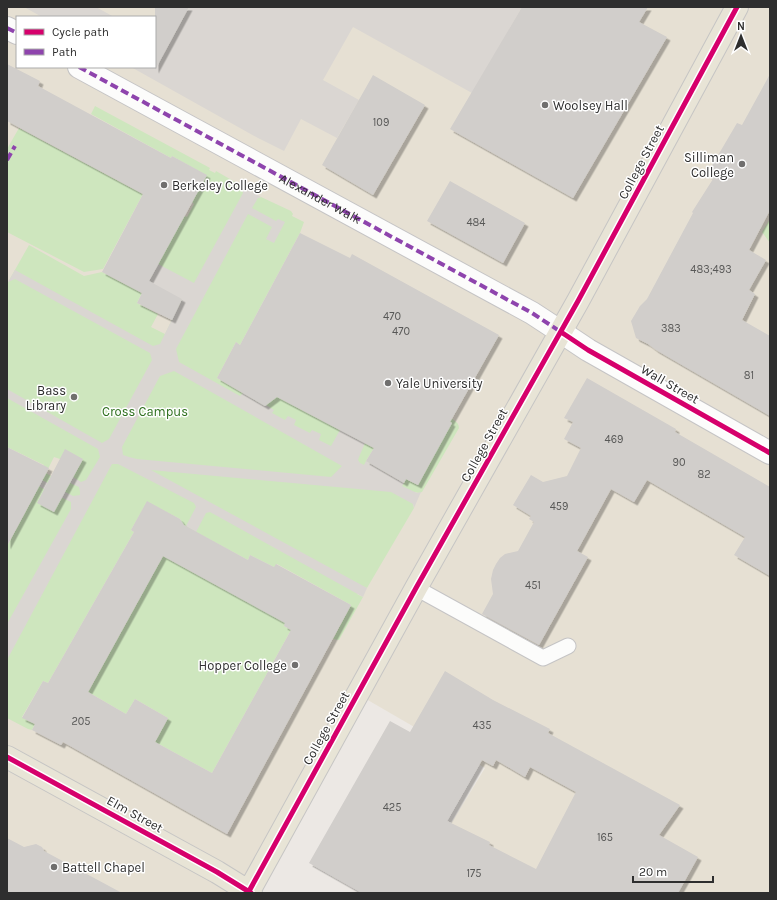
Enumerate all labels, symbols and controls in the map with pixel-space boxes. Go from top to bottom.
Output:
legend [16,16,156,68]
north arrow [721,16,761,56]
text: N [737,20,745,33]
text: Cycle path [52,25,109,39]
text: Path [52,45,77,59]
place label: Woolsey Hall [553,98,628,113]
marker: Woolsey Hall [540,100,550,110]
house number: 109 [373,116,389,129]
street label: College Street [615,122,667,202]
place label: Silliman College [684,150,734,180]
marker: Silliman College [737,159,747,169]
street label: Alexander Walk [277,170,364,227]
place label: Berkeley College [172,178,268,193]
marker: Berkeley College [159,180,169,190]
house number: 484 [466,216,486,229]
house number: 483;493 [690,263,732,276]
house number: 470 [383,310,401,323]
house number: 383 [661,322,681,335]
house number: 470 [392,325,410,338]
street label: Wall Street [638,361,702,407]
house number: 81 [744,369,754,382]
place label: Yale University [396,376,483,391]
marker: Yale University [383,378,393,388]
place label: Bass Library [26,383,66,413]
marker: Bass Library [69,392,79,402]
park label: Cross Campus [102,404,188,419]
street label: College Street [458,405,510,484]
house number: 469 [605,433,623,446]
house number: 90 [673,456,685,469]
house number: 82 [697,468,711,481]
house number: 459 [550,500,568,513]
house number: 451 [525,579,541,592]
place label: Hopper College [199,658,287,673]
marker: Hopper College [290,660,300,670]
street label: College Street [300,688,352,767]
house number: 205 [71,715,91,728]
house number: 435 [473,719,491,732]
street label: Elm Street [104,792,166,836]
house number: 425 [383,801,401,814]
house number: 165 [597,831,613,844]
scale bar [633,858,713,884]
place label: Battell Chapel [62,860,145,875]
marker: Battell Chapel [49,862,59,872]
text: 20 m [639,865,667,879]
house number: 175 [466,867,482,880]

